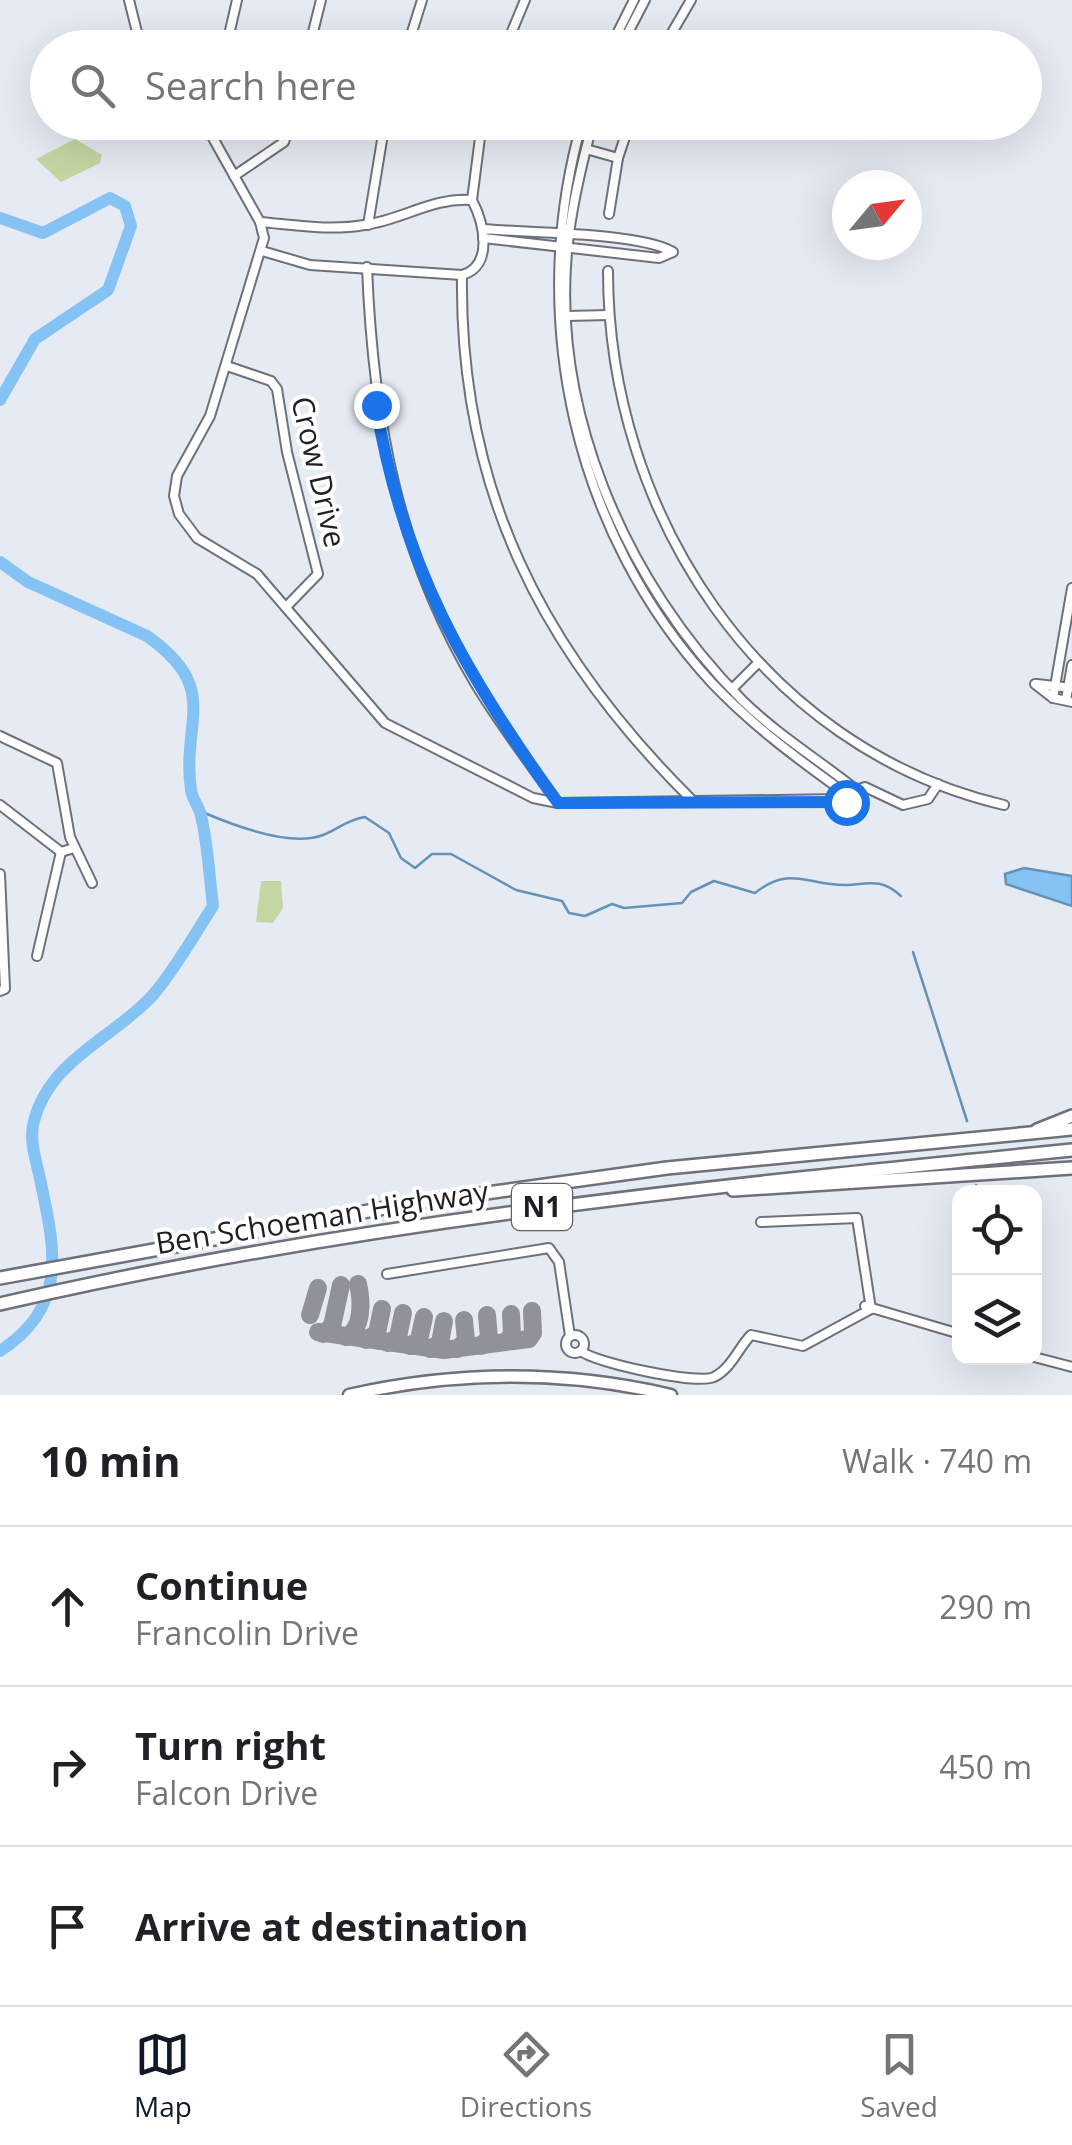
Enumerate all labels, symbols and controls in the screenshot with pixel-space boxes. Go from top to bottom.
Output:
search box [30,30,1042,140]
icon: search [65,58,120,113]
text: Search here [145,59,357,111]
north arrow [832,170,922,260]
route end [354,383,400,429]
street label: Crow Drive [282,392,357,551]
route start [824,780,870,826]
street label: Ben Schoeman Highway [152,1170,492,1263]
road number: N1 [512,1184,572,1230]
map controls [952,1185,1042,1365]
button: locate [952,1185,1042,1275]
button: layers [952,1275,1042,1365]
text: 10 min [40,1432,181,1489]
text: Walk · 740 m [842,1439,1032,1482]
text: Continue [135,1559,308,1611]
icon: ahead [40,1579,95,1634]
text: 290 m [939,1585,1032,1628]
text: Francolin Drive [135,1611,359,1654]
text: Turn right [135,1719,326,1771]
icon: right [40,1739,95,1794]
text: 450 m [939,1745,1032,1788]
text: Falcon Drive [135,1771,318,1814]
icon: arrive [40,1899,95,1954]
text: Arrive at destination [135,1900,529,1952]
tab: Map [134,2027,192,2125]
tab: Directions [460,2027,592,2125]
tab: Saved [860,2027,938,2125]

